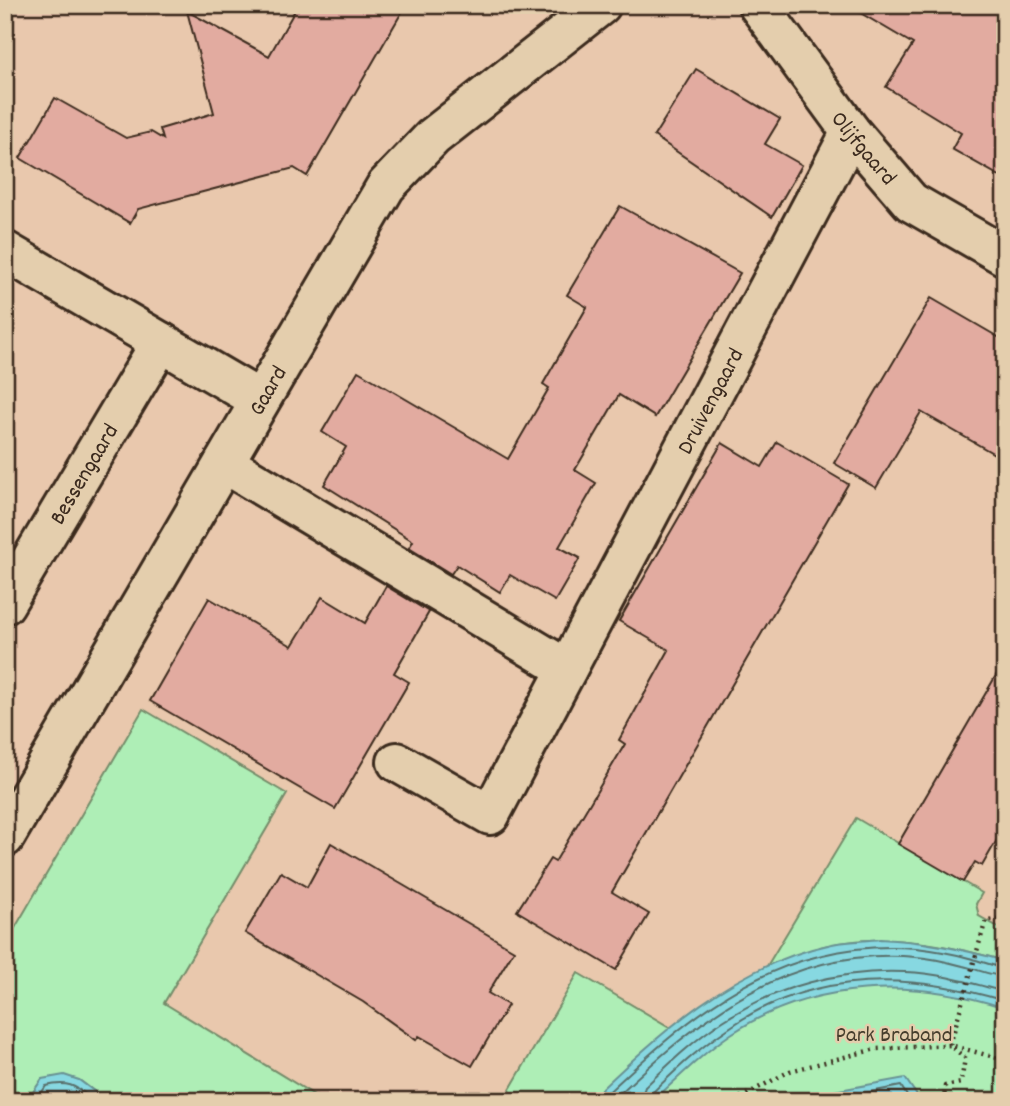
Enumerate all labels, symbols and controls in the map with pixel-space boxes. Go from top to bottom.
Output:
street label: Olijfgaard [821,105,903,194]
street label: Druivengaard [671,343,754,461]
street label: Gaard [242,361,297,423]
street label: Bessengaard [43,419,129,532]
park label: Park Braband [836,1020,952,1053]

